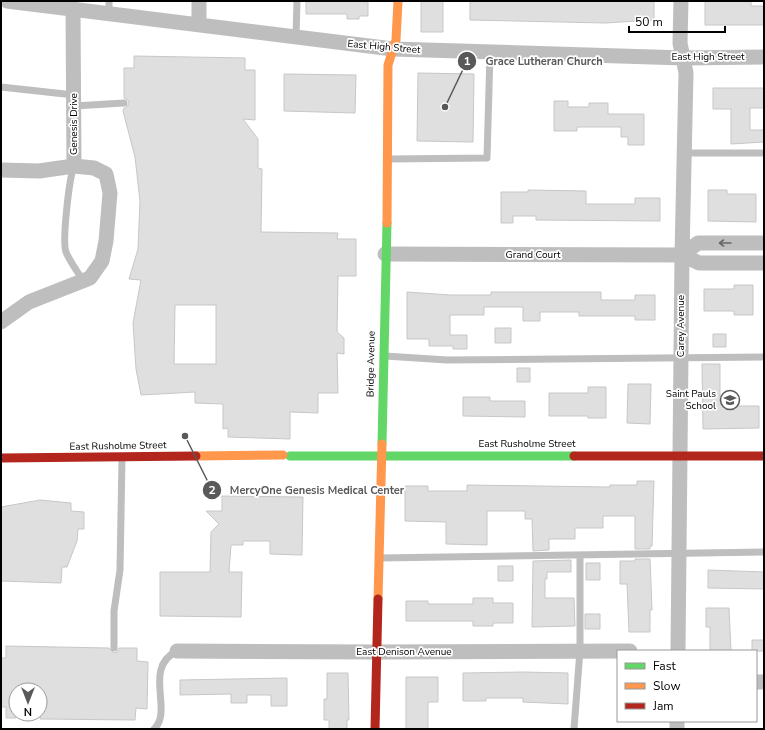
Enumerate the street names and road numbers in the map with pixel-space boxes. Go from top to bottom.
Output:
street label: East High Street [347,37,422,57]
street label: East High Street [671,50,745,64]
street label: Genesis Drive [67,93,81,155]
street label: Grand Court [505,248,561,262]
street label: Carey Avenue [674,295,688,357]
street label: Bridge Avenue [363,331,379,397]
street label: East Rusholme Street [479,437,576,451]
street label: East Rusholme Street [69,438,167,454]
street label: East Denison Avenue [356,645,452,659]

